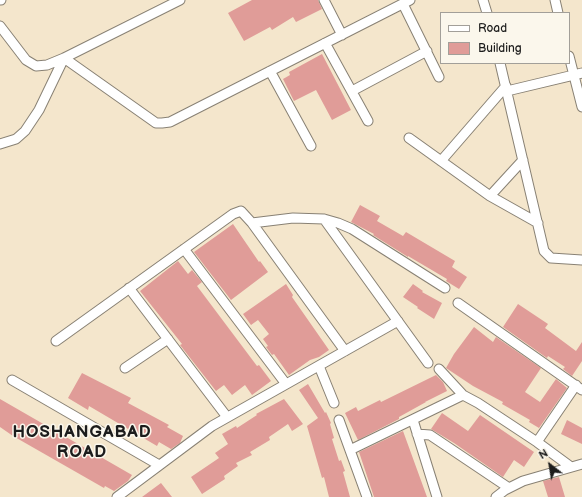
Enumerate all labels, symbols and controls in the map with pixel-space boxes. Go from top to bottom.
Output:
legend [440,12,570,64]
text: Road [478,21,507,36]
text: Building [478,41,522,56]
district label: HOSHANGABAD ROAD [12,423,152,463]
north arrow [530,445,570,485]
text: N [537,447,550,462]

